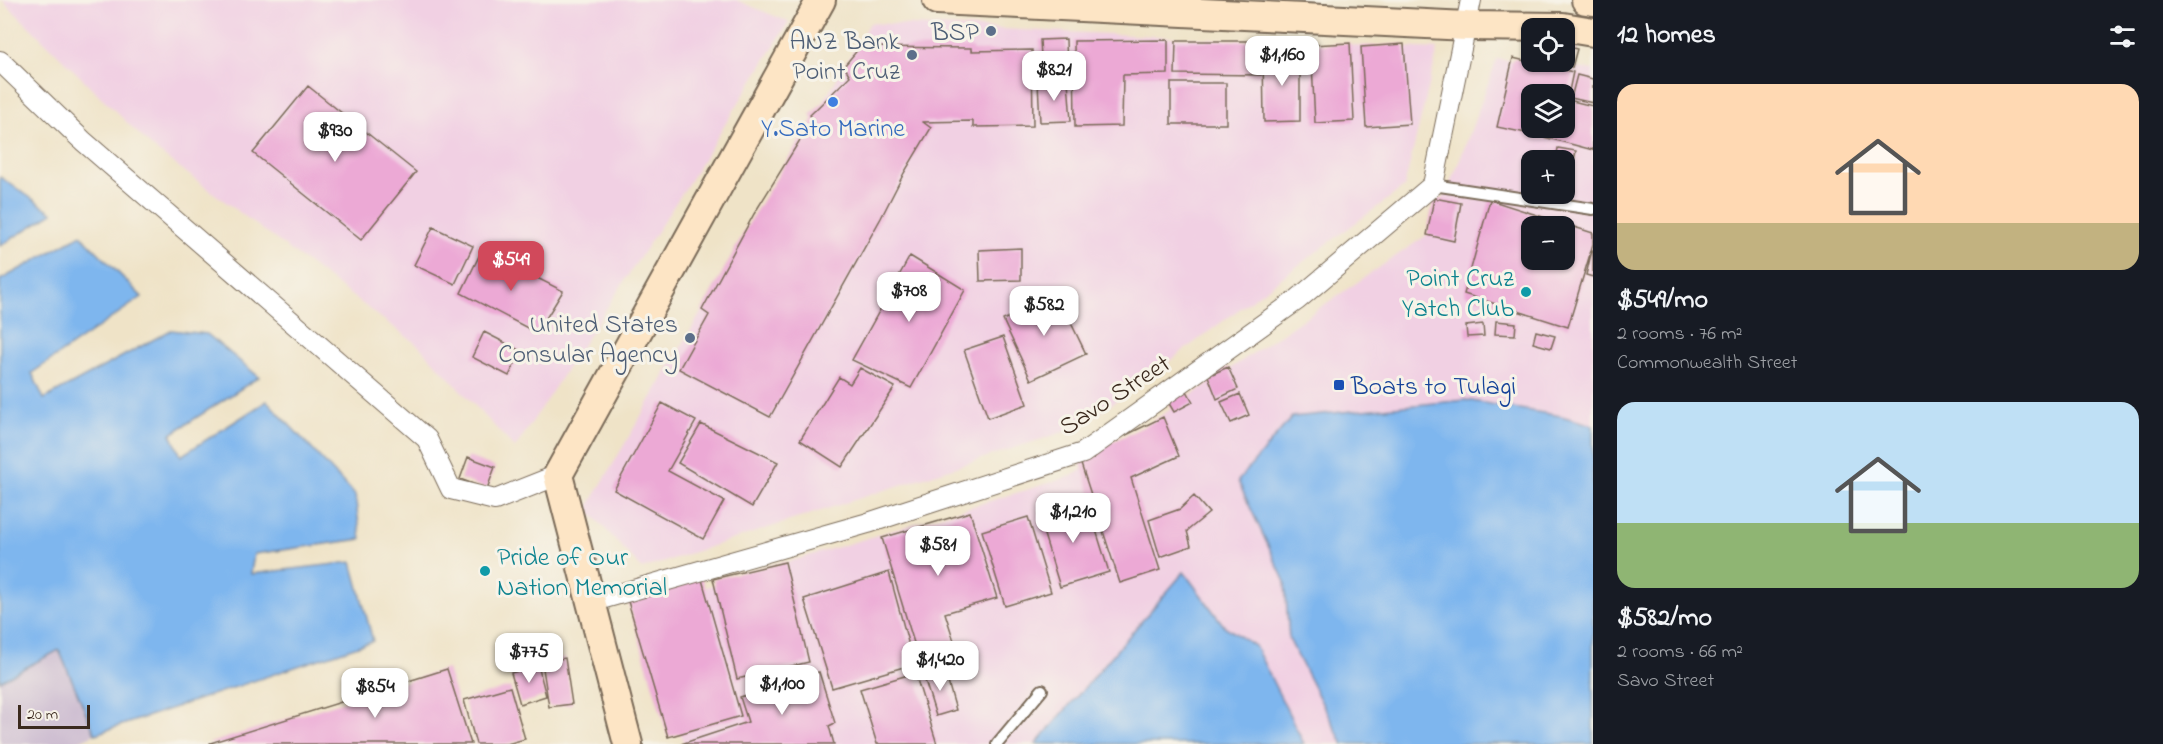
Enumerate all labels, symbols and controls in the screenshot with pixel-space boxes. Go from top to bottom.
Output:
place label: BSP [930,15,980,53]
text: 12 homes [1617,17,1716,55]
map controls [1521,18,1575,270]
button: locate [1521,18,1575,72]
icon: filters [2106,20,2139,53]
place label: ANZ Bank Point Cruz [789,24,901,92]
marker: BSP [984,24,998,38]
pin: $1,160 [1233,36,1331,87]
text: $1,160 [1259,41,1305,70]
marker: ANZ Bank Point Cruz [905,48,919,62]
pin: $821 [1018,51,1090,102]
text: $821 [1036,56,1072,85]
button: layers [1521,84,1575,138]
marker: Y.Sato Marine [826,95,840,109]
place label: Y.Sato Marine [761,111,905,149]
pin: $930 [299,112,371,163]
text: $930 [317,117,353,146]
icon: home [1824,123,1932,231]
button: + [1521,150,1575,204]
button: − [1521,216,1575,270]
pin: $549 [475,241,547,292]
text: $549 [492,246,530,275]
place label: Point Cruz Yatch Club [1402,261,1514,329]
pin: $708 [873,272,945,323]
text: $708 [891,277,927,306]
text: $549/mo [1617,282,1708,320]
marker: Point Cruz Yatch Club [1519,285,1533,299]
pin: $582 [1008,286,1080,337]
text: $582 [1024,291,1064,320]
place label: United States Consular Agency [498,307,678,375]
text: 2 rooms · 76 m² [1617,320,1742,349]
marker: United States Consular Agency [683,331,697,345]
street label: Savo Street [1052,346,1179,447]
text: Commonwealth Street [1617,349,1798,378]
place label: Boats to Tulagi [1350,369,1516,407]
marker: Boats to Tulagi [1332,378,1346,392]
icon: home [1824,441,1932,549]
pin: $1,210 [1024,493,1122,544]
text: $1,210 [1050,498,1096,527]
pin: $581 [902,526,974,577]
text: $581 [919,531,957,560]
place label: Pride of Our Nation Memorial [497,540,667,608]
marker: Pride of Our Nation Memorial [478,564,492,578]
text: $582/mo [1617,600,1712,638]
pin: $775 [493,633,565,684]
text: $775 [509,638,549,667]
text: 2 rooms · 66 m² [1617,638,1743,667]
pin: $1,420 [891,641,989,692]
text: $1,420 [916,646,964,675]
pin: $1,100 [733,665,831,716]
text: Savo Street [1617,667,1714,696]
pin: $854 [339,668,411,719]
text: $1,100 [759,670,805,699]
text: $854 [355,673,395,702]
scale bar [18,702,90,730]
text: 20 m [27,703,58,727]

